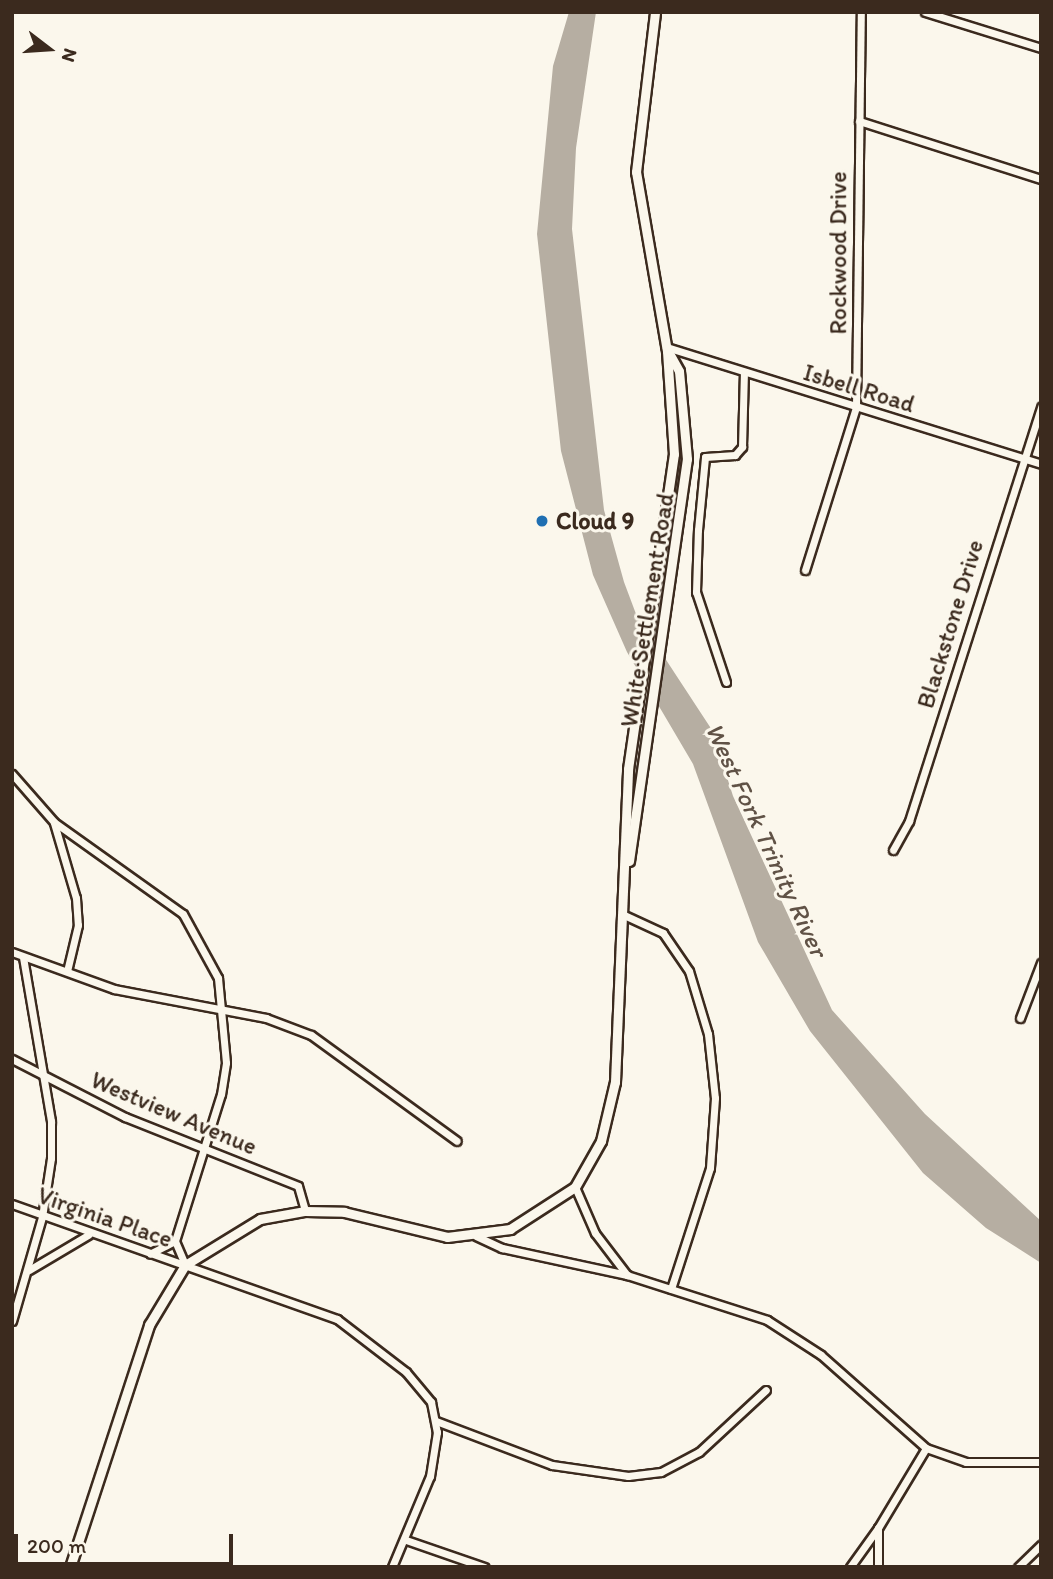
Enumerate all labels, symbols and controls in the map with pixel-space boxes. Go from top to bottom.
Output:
north arrow [14,14,84,84]
text: N [57,46,82,65]
street label: Rockwood Drive [824,171,852,335]
street label: Isbell Road [800,358,918,418]
street label: White Settlement Road [614,491,680,729]
place label: Cloud 9 [556,507,634,535]
marker: Cloud 9 [534,513,550,529]
street label: Blackstone Drive [911,536,989,712]
water label: West Fork Trinity River [699,720,833,960]
street label: Westview Avenue [87,1065,261,1161]
street label: Virginia Place [34,1180,176,1254]
scale bar [18,1520,236,1564]
text: 200 m [27,1533,86,1558]

